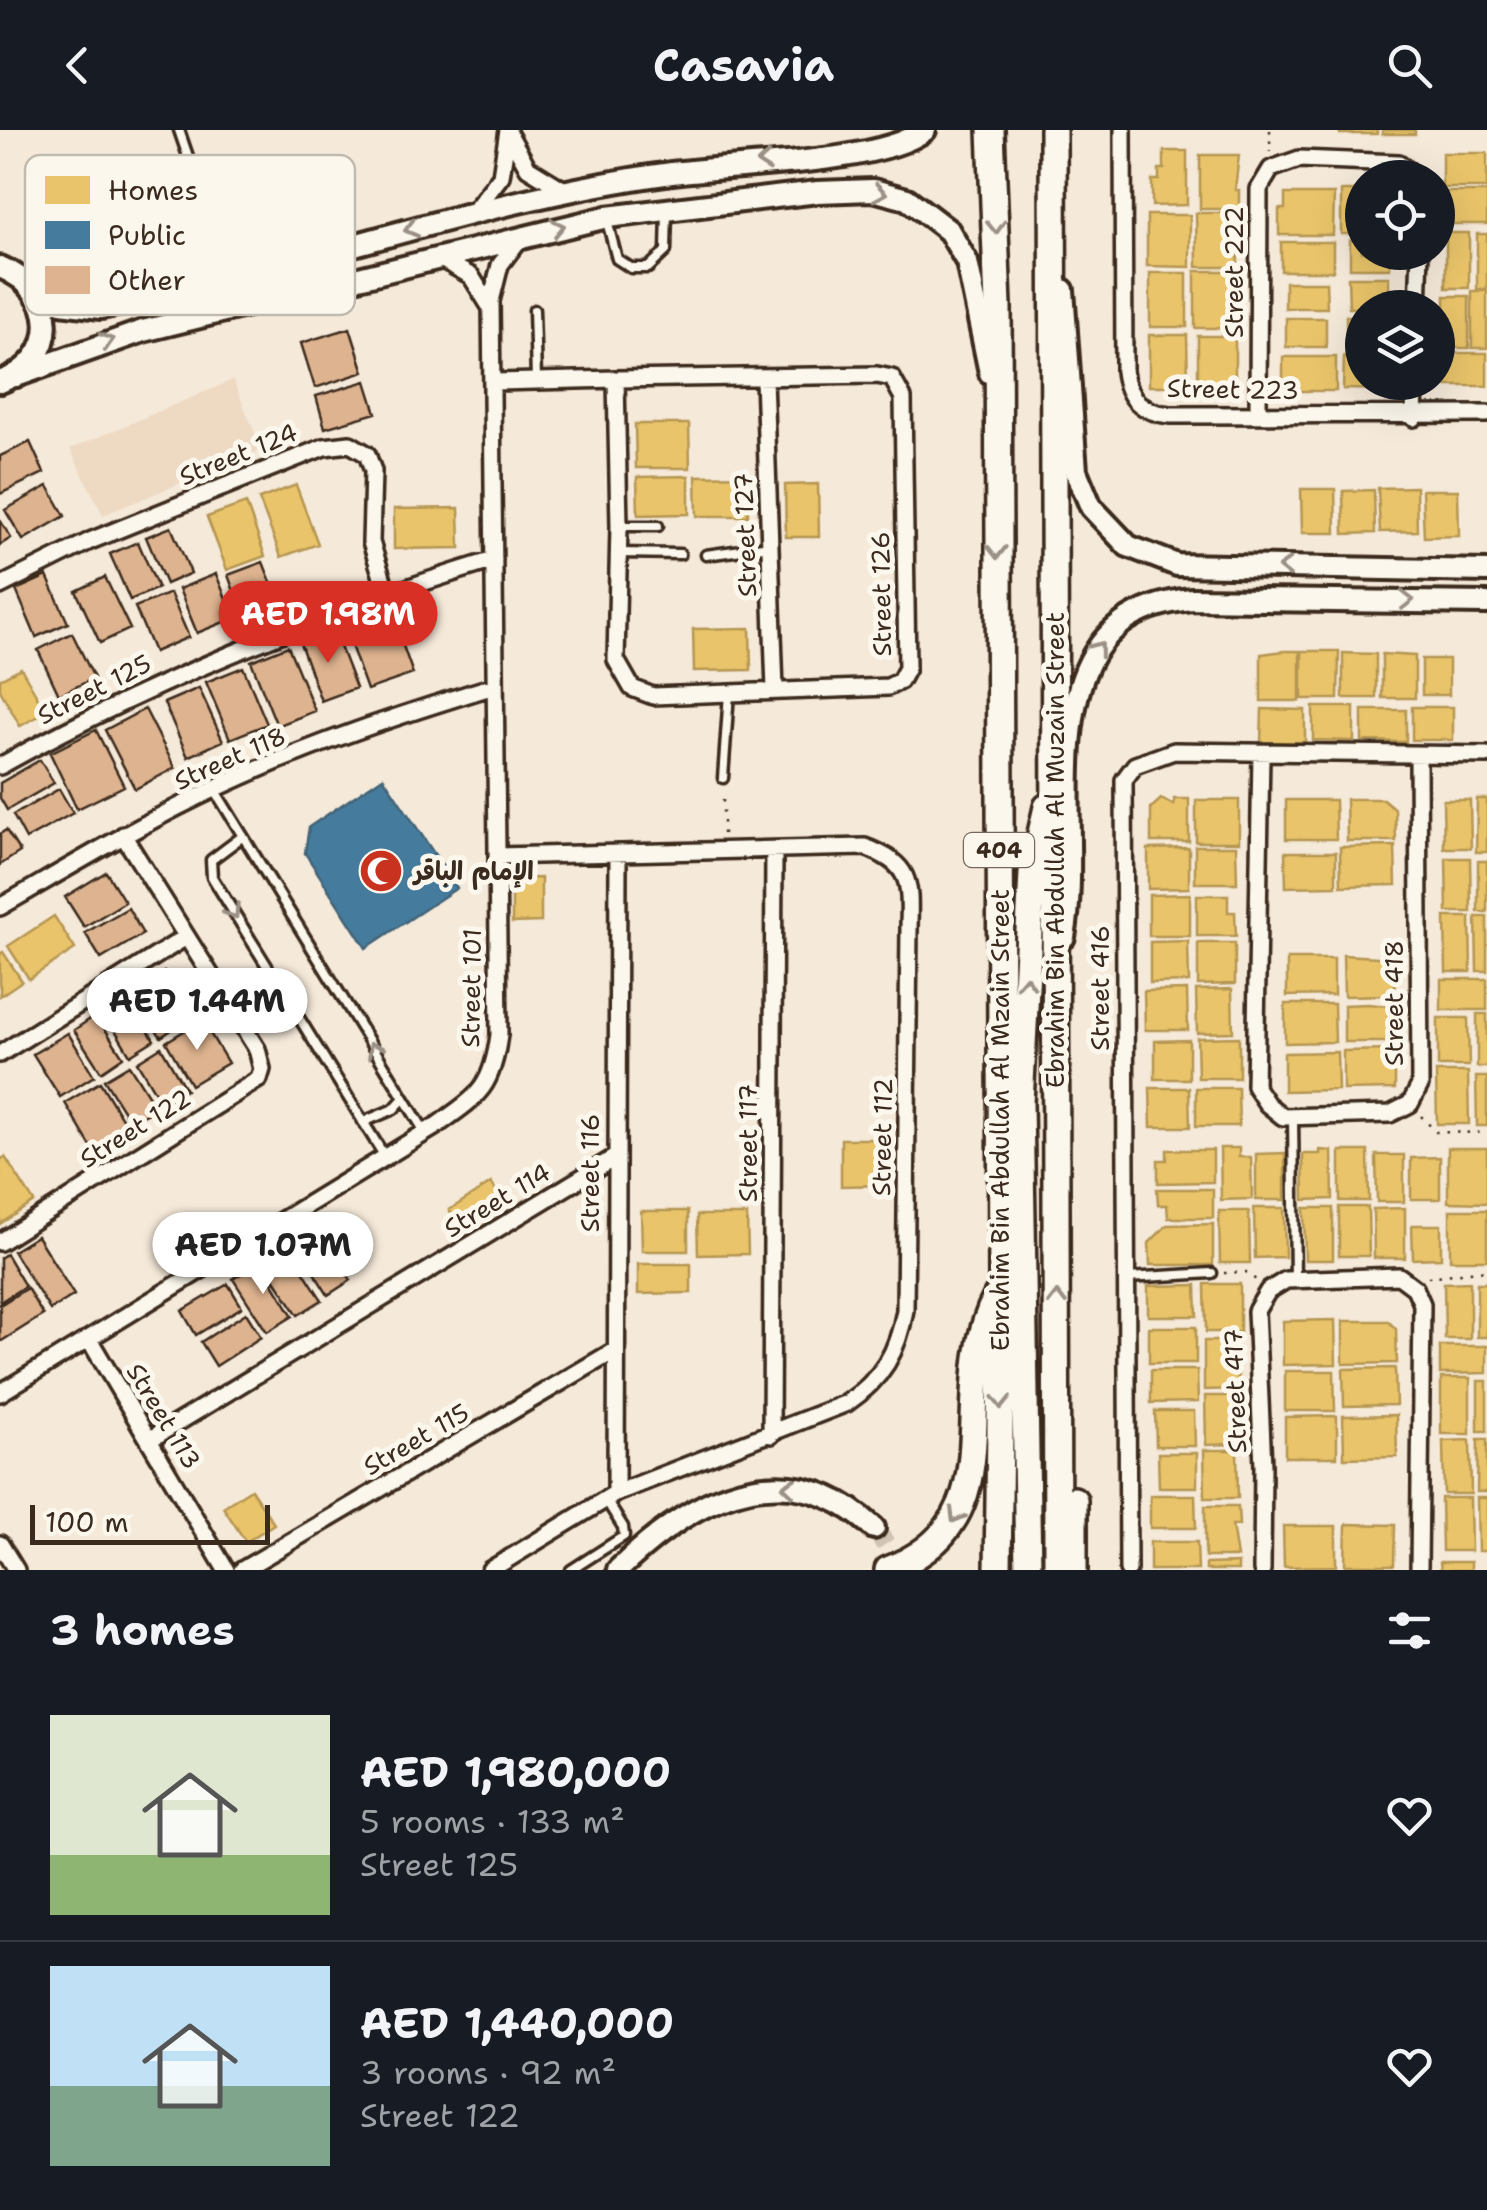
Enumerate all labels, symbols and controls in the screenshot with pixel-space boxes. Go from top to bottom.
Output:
text: Casavia [653,35,834,95]
icon: back [50,38,105,93]
icon: search [1382,38,1437,93]
one-way arrow [755,151,771,173]
legend [25,155,355,315]
map controls [1345,160,1455,400]
button: locate [1345,160,1455,270]
text: Homes [108,171,198,209]
one-way arrow [872,181,888,202]
street label: Street 222 [1217,206,1251,338]
text: Public [108,216,186,254]
one-way arrow [402,217,420,238]
one-way arrow [549,218,566,239]
one-way arrow [985,220,1006,236]
text: Other [108,261,186,299]
button: layers [1345,290,1455,400]
one-way arrow [98,332,115,353]
street label: Street 223 [1167,371,1299,407]
street label: Street 124 [174,415,302,493]
street label: Street 127 [726,472,764,598]
street label: Street 126 [863,531,899,657]
one-way arrow [986,546,1008,561]
one-way arrow [1276,556,1292,578]
pin: AED 1.98M [214,581,442,666]
one-way arrow [1400,589,1415,611]
text: AED 1.98M [241,592,415,635]
street label: Ebrahim Bin Abdullah Al Muzain Street [1038,612,1072,1088]
one-way arrow [1087,641,1104,659]
street label: Street 125 [31,646,157,732]
street label: Street 118 [169,718,291,798]
road number: 404 [964,833,1034,867]
mosque icon: الإمام الباقر [358,848,404,894]
place label: الإمام الباقر [412,854,534,890]
street label: Ebrahim Bin Abdullah Al Mzain Street [983,889,1017,1351]
one-way arrow [221,901,240,919]
street label: Street 416 [1083,925,1117,1051]
street label: Street 101 [453,928,489,1048]
street label: Street 418 [1377,940,1411,1066]
pin: AED 1.44M [83,968,311,1053]
one-way arrow [1015,974,1036,990]
text: AED 1.44M [109,979,285,1022]
one-way arrow [367,1042,386,1060]
street label: Street 112 [864,1078,900,1196]
street label: Street 122 [73,1080,197,1176]
street label: Street 117 [731,1084,765,1202]
street label: Street 116 [573,1114,607,1232]
street label: Street 114 [437,1155,557,1245]
pin: AED 1.07M [149,1212,377,1297]
text: AED 1.07M [174,1223,352,1266]
one-way arrow [1046,1289,1068,1304]
street label: Street 417 [1216,1328,1254,1454]
street label: Street 113 [119,1357,209,1475]
street label: Street 115 [357,1395,475,1483]
one-way arrow [990,1396,1012,1411]
one-way arrow [780,1477,796,1499]
scale bar [30,1500,270,1544]
text: 100 m [45,1503,129,1541]
one-way arrow [949,1505,968,1523]
text: 3 homes [50,1602,235,1658]
icon: filters [1382,1603,1437,1658]
text: AED 1,980,000 [360,1744,671,1800]
icon: home [130,1755,250,1875]
icon: heart [1382,1788,1437,1843]
text: 5 rooms · 133 m² [360,1800,625,1843]
text: Street 125 [360,1843,518,1886]
text: AED 1,440,000 [360,1995,674,2051]
icon: home [130,2006,250,2126]
icon: heart [1382,2039,1437,2094]
text: 3 rooms · 92 m² [360,2051,616,2094]
text: Street 122 [360,2094,520,2137]

